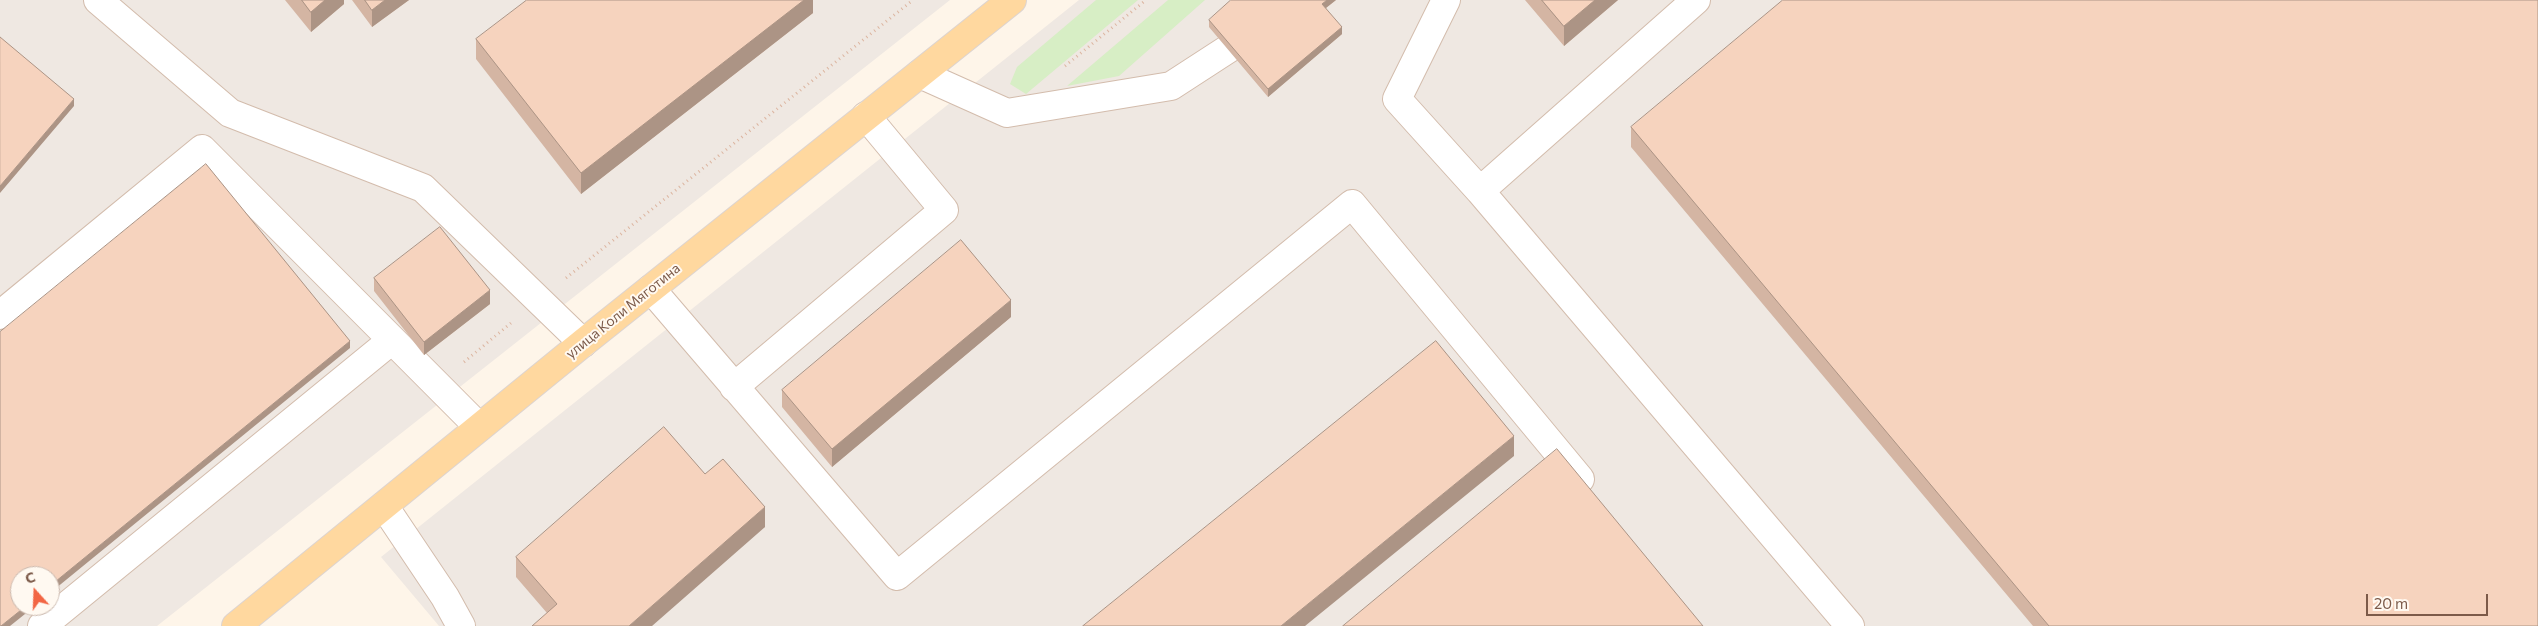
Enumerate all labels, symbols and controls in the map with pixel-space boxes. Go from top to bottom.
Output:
street label: улица Коли Мяготина [563,260,683,362]
north arrow [10,566,60,616]
text: С [23,568,37,587]
scale bar [2368,584,2490,616]
text: 20 m [2374,594,2408,612]

